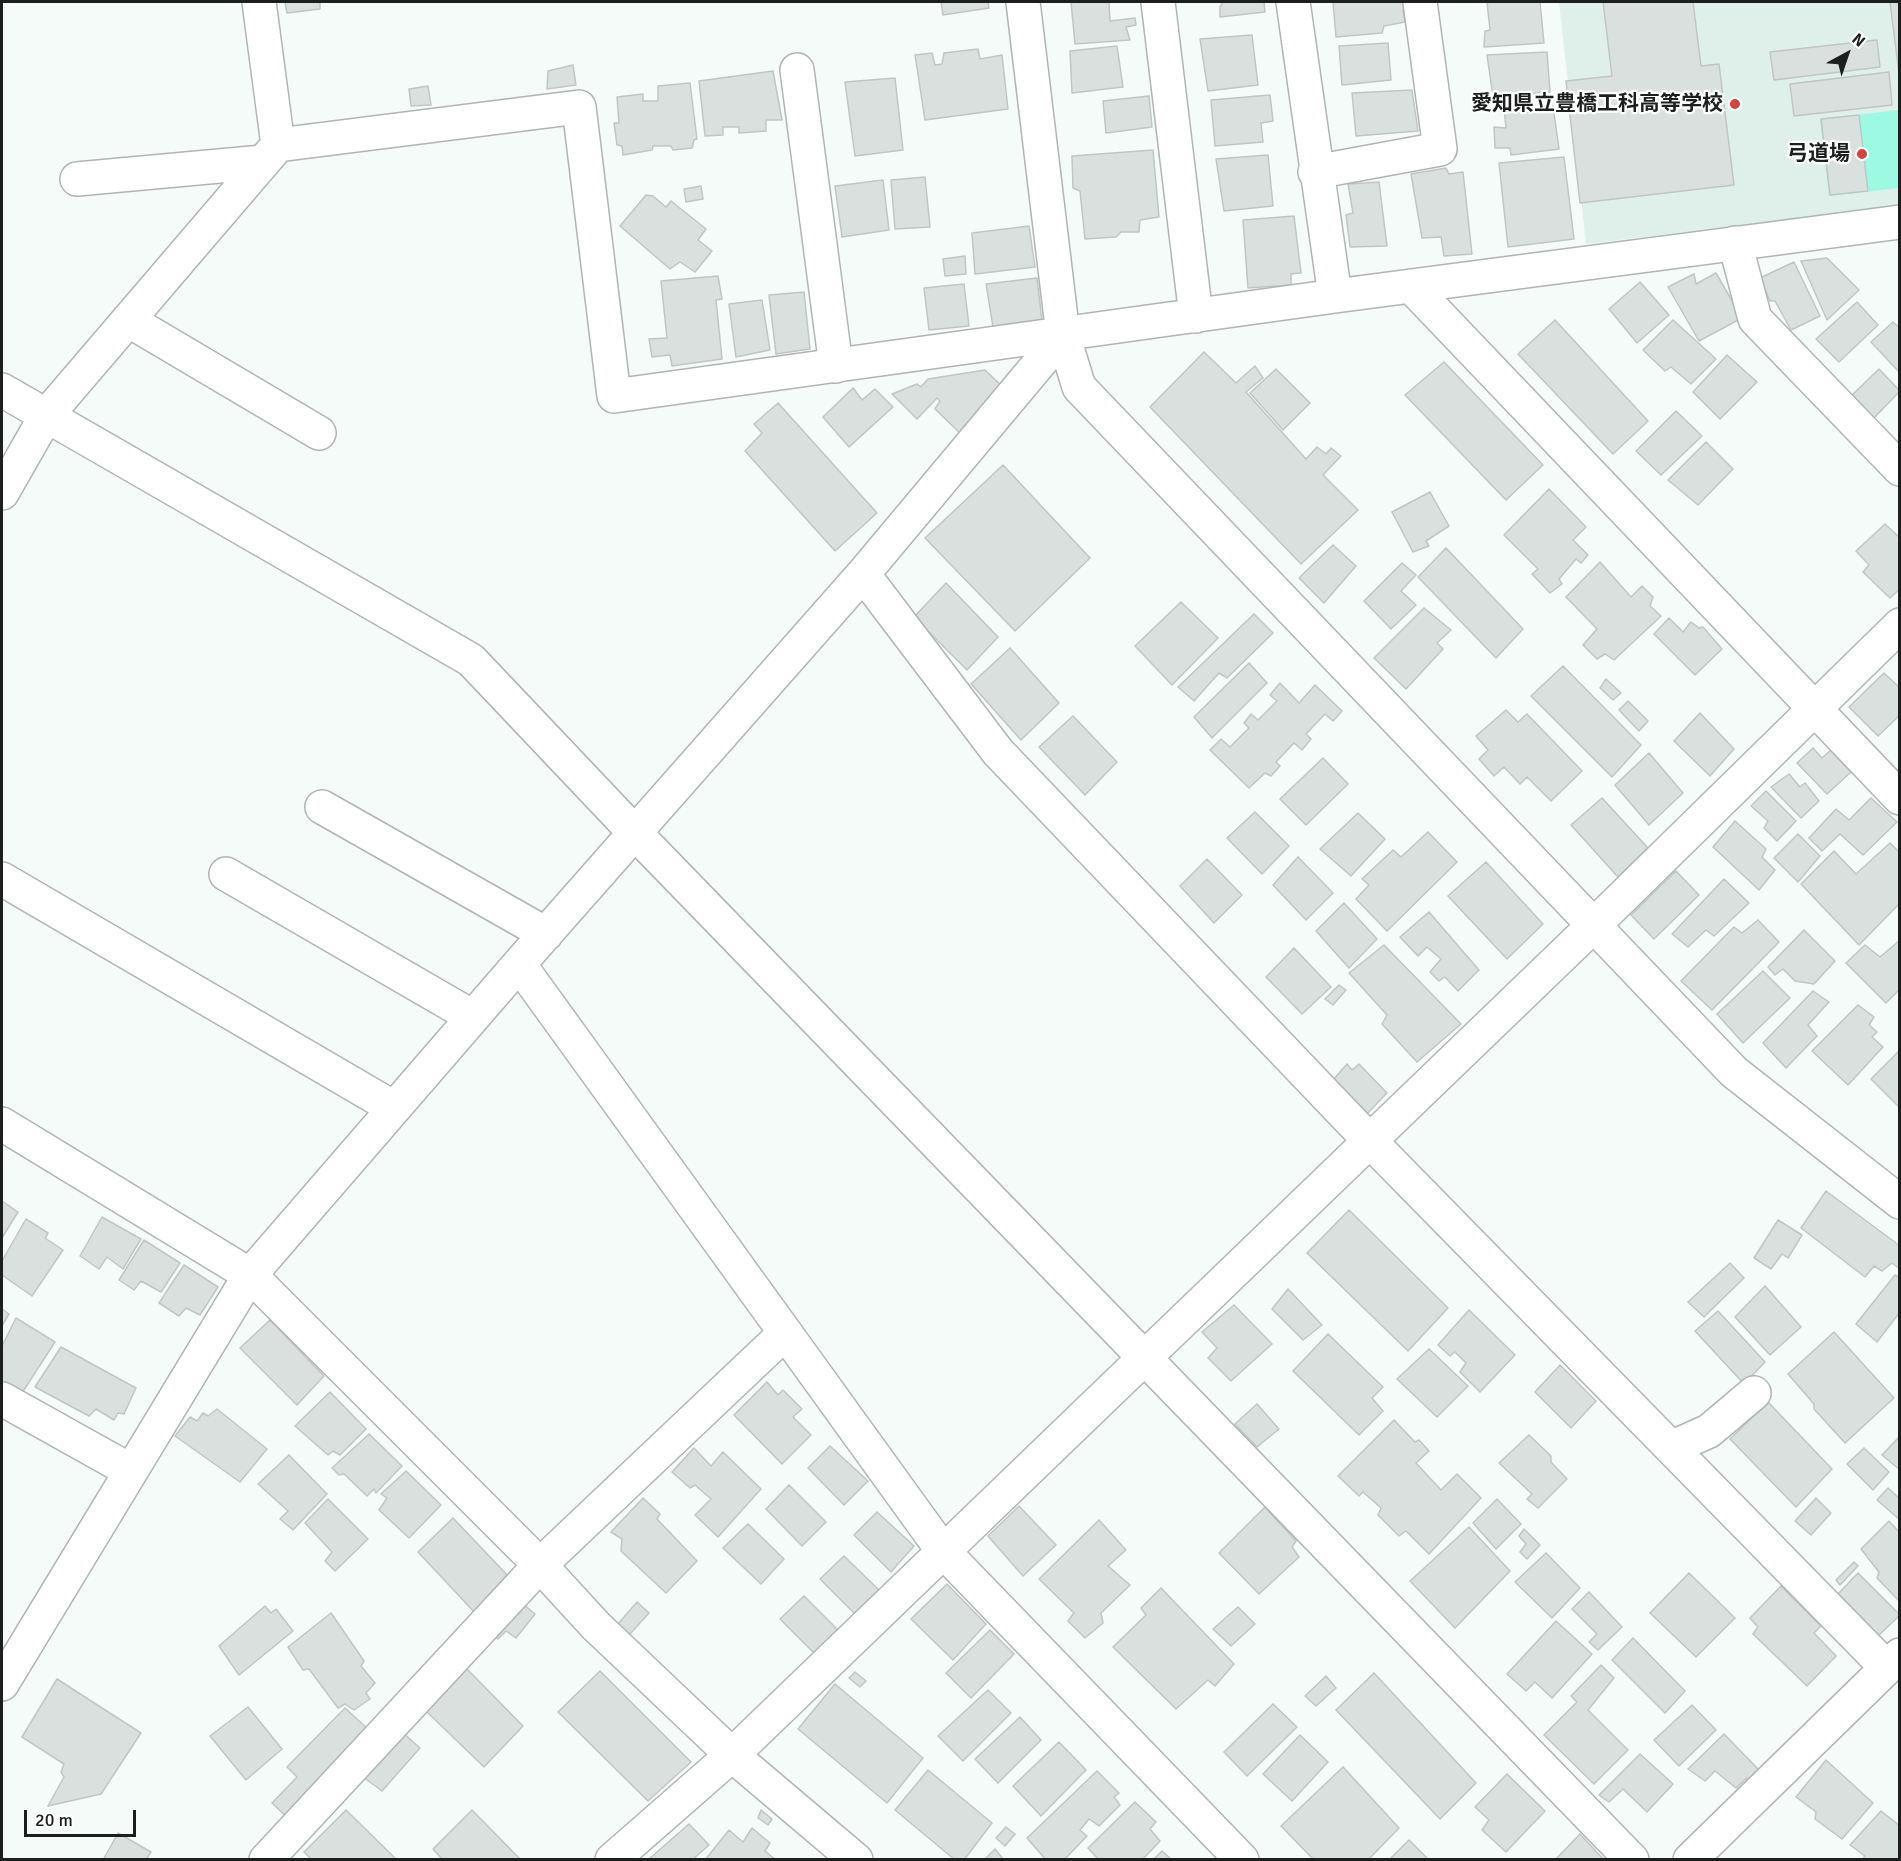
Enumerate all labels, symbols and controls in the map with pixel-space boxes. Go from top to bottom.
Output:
north arrow [1817,24,1877,84]
text: N [1848,29,1869,51]
place label: 愛知県立豊橋工科高等学校 [1471,91,1723,117]
marker: 愛知県立豊橋工科高等学校 [1728,97,1742,111]
place label: 弓道場 [1787,141,1850,167]
marker: 弓道場 [1855,147,1869,161]
scale bar [27,1798,140,1836]
text: 20 m [35,1809,73,1831]

